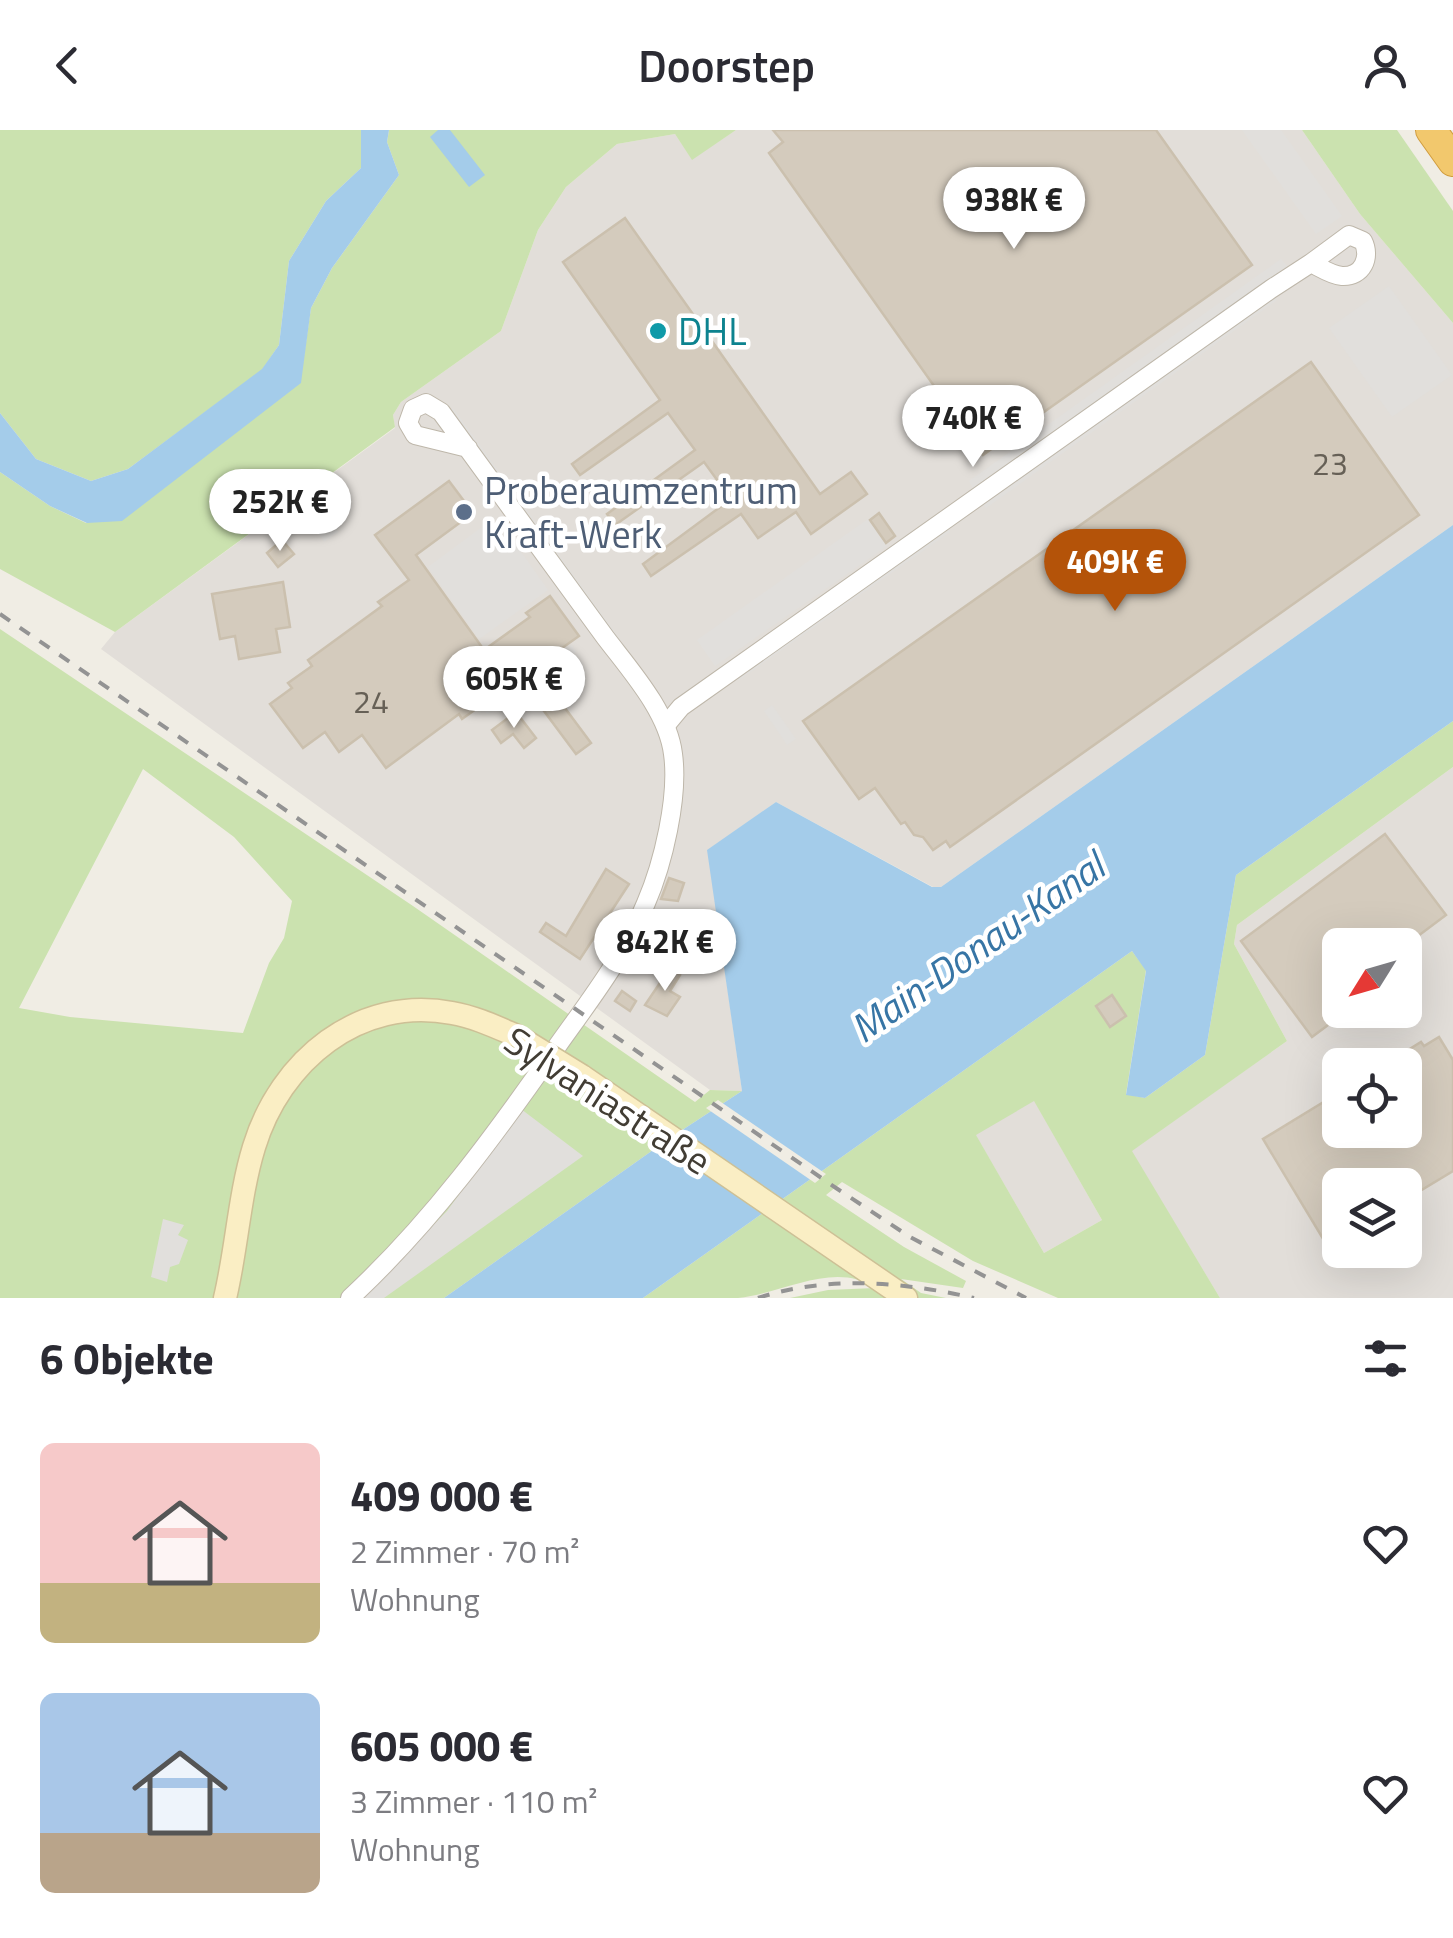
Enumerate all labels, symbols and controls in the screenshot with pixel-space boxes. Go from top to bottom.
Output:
text: Doorstep [638,31,815,99]
icon: back [40,38,95,93]
icon: person [1358,38,1413,93]
pin: 938K € [933,167,1095,252]
text: 938K € [965,175,1063,223]
place label: DHL [678,302,746,360]
marker: DHL [647,320,669,342]
pin: 740K € [892,385,1054,470]
text: 740K € [924,393,1022,441]
house number: 23 [1312,439,1348,487]
place label: Proberaumzentrum Kraft-Werk [484,461,798,563]
pin: 252K € [199,469,361,554]
text: 252K € [231,477,329,525]
marker: Proberaumzentrum Kraft-Werk [453,501,475,523]
pin: 409K € [1034,529,1196,614]
text: 409K € [1066,537,1164,585]
pin: 605K € [433,646,595,731]
text: 605K € [465,654,563,702]
house number: 24 [353,677,389,725]
water label: Main-Donau-Kanal [837,834,1120,1058]
pin: 842K € [584,909,746,994]
text: 842K € [616,917,714,965]
north arrow [1322,928,1422,1028]
map controls [1322,928,1422,1268]
street label: Sylvaniastraße [493,1011,723,1189]
button: locate [1322,1048,1422,1148]
button: layers [1322,1168,1422,1268]
text: 6 Objekte [40,1326,214,1390]
icon: filters [1358,1331,1413,1386]
text: 409 000 € [350,1463,533,1527]
icon: home [120,1483,240,1603]
icon: heart [1358,1516,1413,1571]
text: 2 Zimmer · 70 m² [350,1527,579,1575]
text: Wohnung [350,1575,480,1623]
text: 605 000 € [350,1713,533,1777]
icon: home [120,1733,240,1853]
icon: heart [1358,1766,1413,1821]
text: 3 Zimmer · 110 m² [350,1777,597,1825]
text: Wohnung [350,1825,480,1873]

